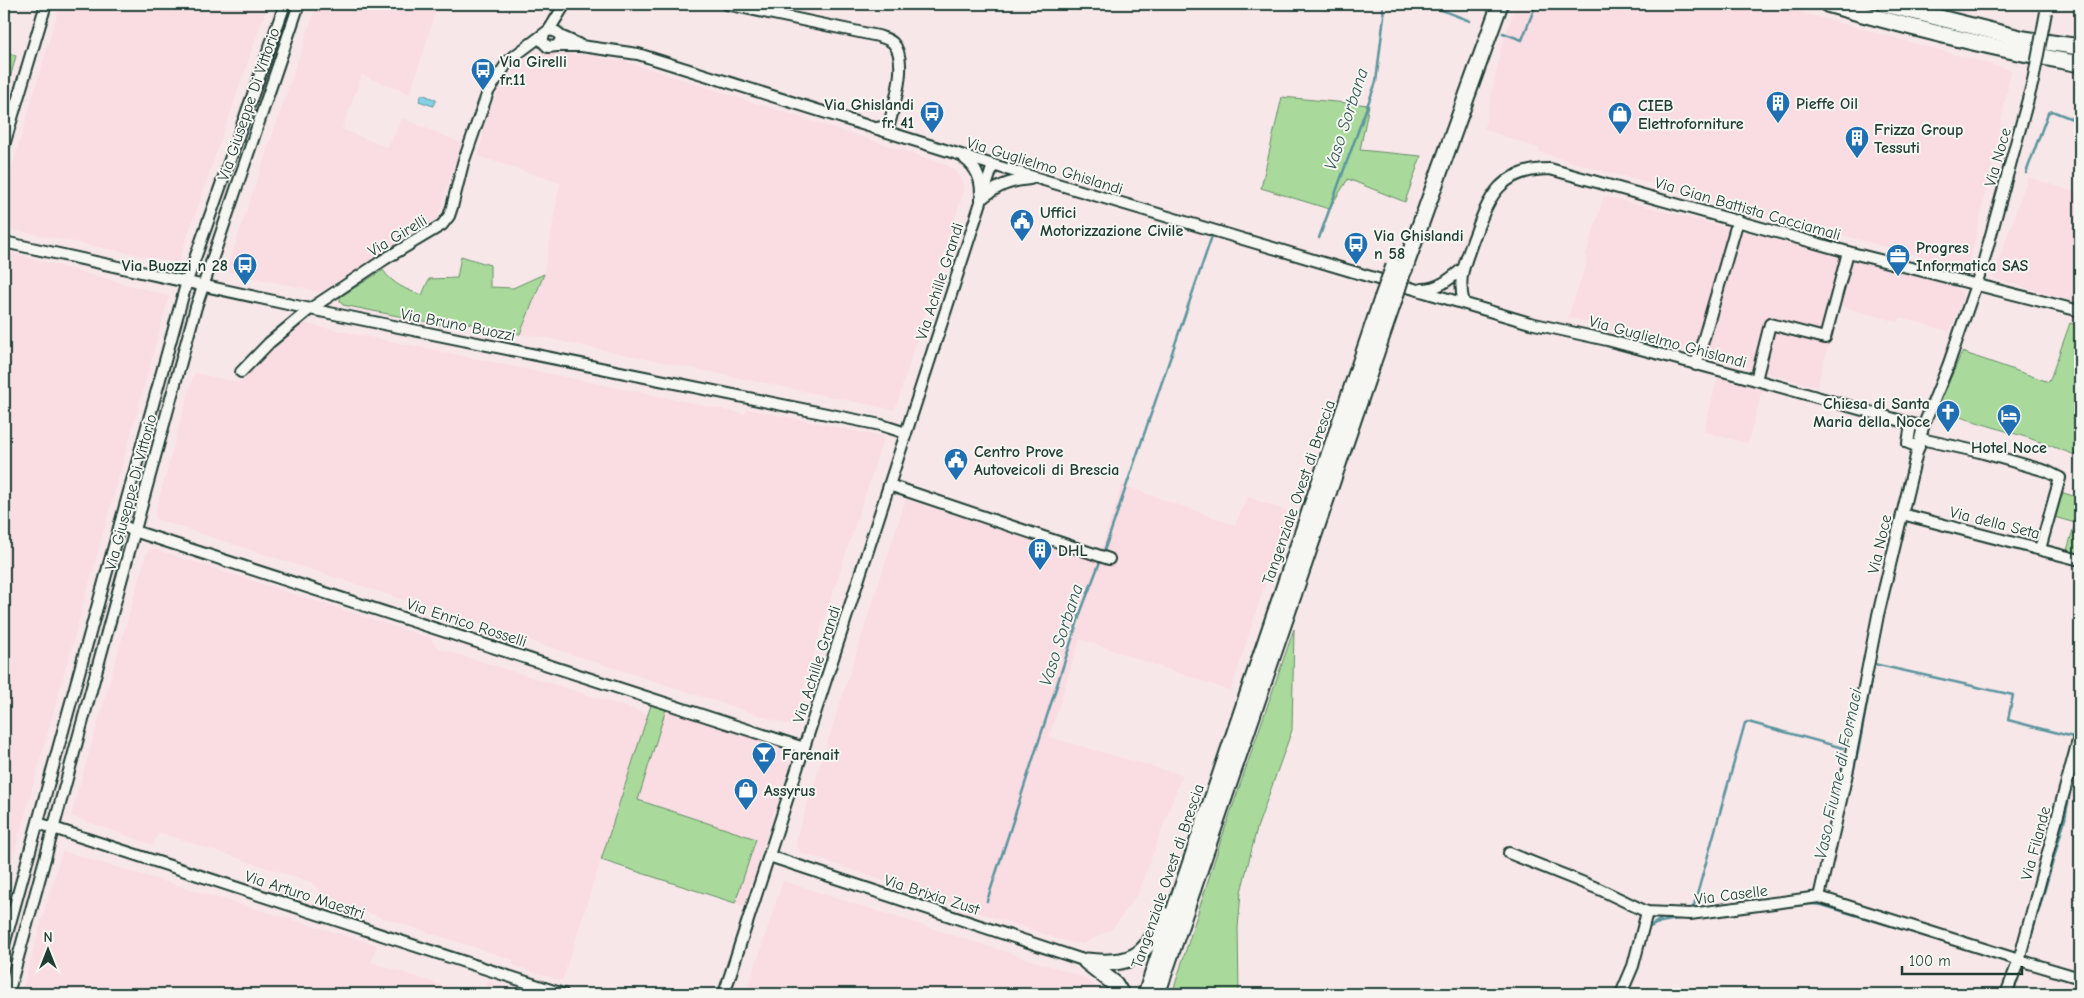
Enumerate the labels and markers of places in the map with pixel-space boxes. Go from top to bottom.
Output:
place label: Via Girelli fr.11 [499,53,567,89]
bus stop icon: Via Girelli fr.11 [470,57,496,91]
building icon: Pieffe Oil [1765,90,1791,124]
place label: Pieffe Oil [1796,95,1858,113]
place label: Via Ghislandi fr. 41 [824,96,914,132]
place label: CIEB Elettroforniture [1638,97,1744,133]
bus stop icon: Via Ghislandi fr. 41 [919,100,945,134]
shop icon: CIEB Elettroforniture [1607,101,1633,135]
place label: Frizza Group Tessuti [1874,121,1963,157]
building icon: Frizza Group Tessuti [1844,125,1870,159]
place label: Uffici Motorizzazione Civile [1040,204,1183,240]
public building icon: Uffici Motorizzazione Civile [1009,208,1035,242]
place label: Via Ghislandi n 58 [1374,227,1464,263]
bus stop icon: Via Ghislandi n 58 [1343,231,1369,265]
place label: Progres Informatica SAS [1916,239,2029,275]
office icon: Progres Informatica SAS [1885,243,1911,277]
bus stop icon: Via Buozzi n 28 [232,252,258,286]
place label: Via Buozzi n 28 [122,257,228,275]
place label: Chiesa di Santa Maria della Noce [1813,395,1930,431]
church icon: Chiesa di Santa Maria della Noce [1935,399,1961,433]
hotel icon: Hotel Noce [1996,403,2022,437]
place label: Hotel Noce [1971,439,2047,457]
place label: Centro Prove Autoveicoli di Brescia [974,443,1119,479]
public building icon: Centro Prove Autoveicoli di Brescia [943,447,969,481]
building icon: DHL [1027,537,1053,571]
place label: DHL [1058,542,1088,560]
bar icon: Farenait [751,741,777,775]
place label: Farenait [782,746,840,764]
shop icon: Assyrus [733,777,759,811]
place label: Assyrus [764,782,815,800]

